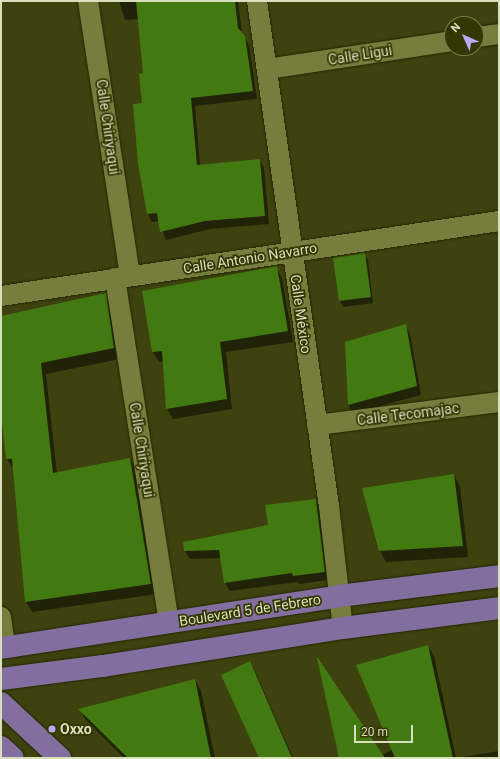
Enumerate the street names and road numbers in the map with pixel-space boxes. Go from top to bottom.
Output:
street label: Calle Ligui [327,42,393,68]
street label: Calle Chiriyaqui [93,78,123,176]
street label: Calle Antonio Navarro [182,239,318,277]
street label: Calle México [287,273,315,355]
street label: Calle Tecomajac [356,399,460,429]
street label: Calle Chiriyaqui [126,401,158,499]
street label: Boulevard 5 de Febrero [178,591,322,629]

